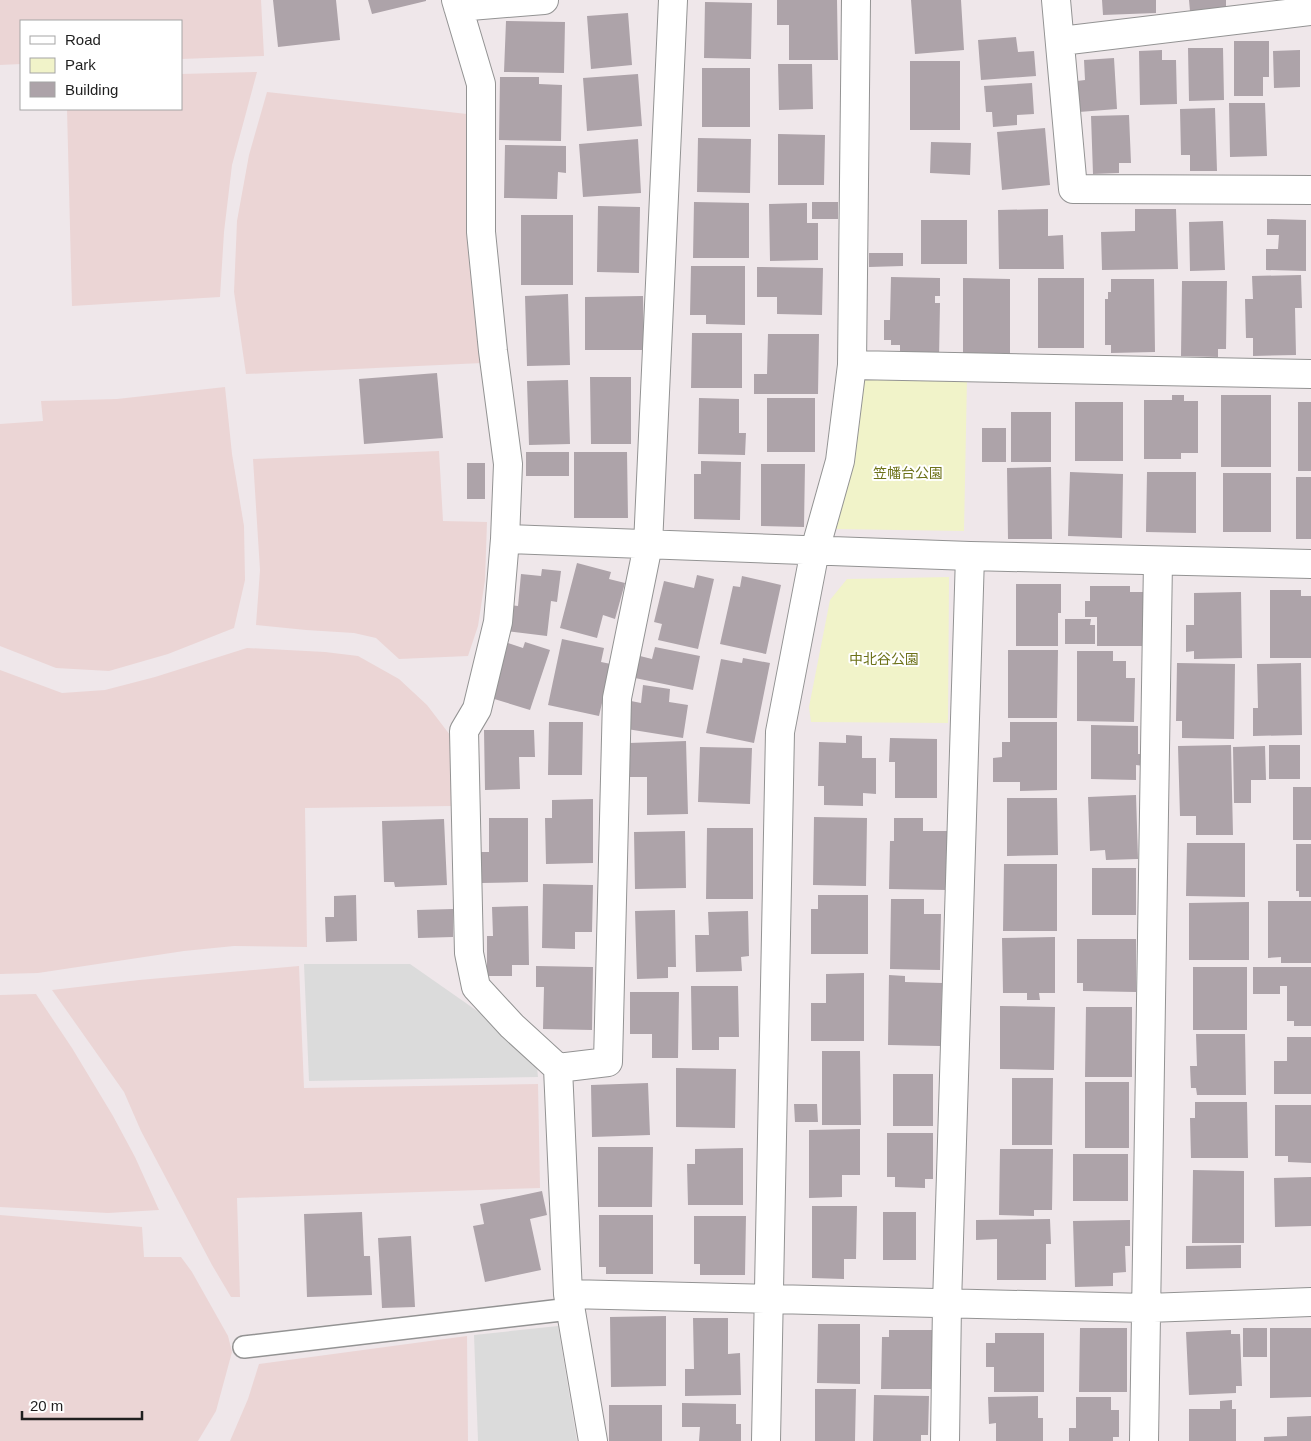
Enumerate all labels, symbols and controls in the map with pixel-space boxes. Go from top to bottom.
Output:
legend [20,20,182,110]
text: Road [65,31,101,48]
text: Park [65,56,96,73]
text: Building [65,81,118,98]
park label: 笠幡台公園 [873,465,943,481]
park label: 中北谷公園 [849,651,919,667]
scale bar [22,1388,142,1420]
text: 20 m [30,1397,63,1414]

